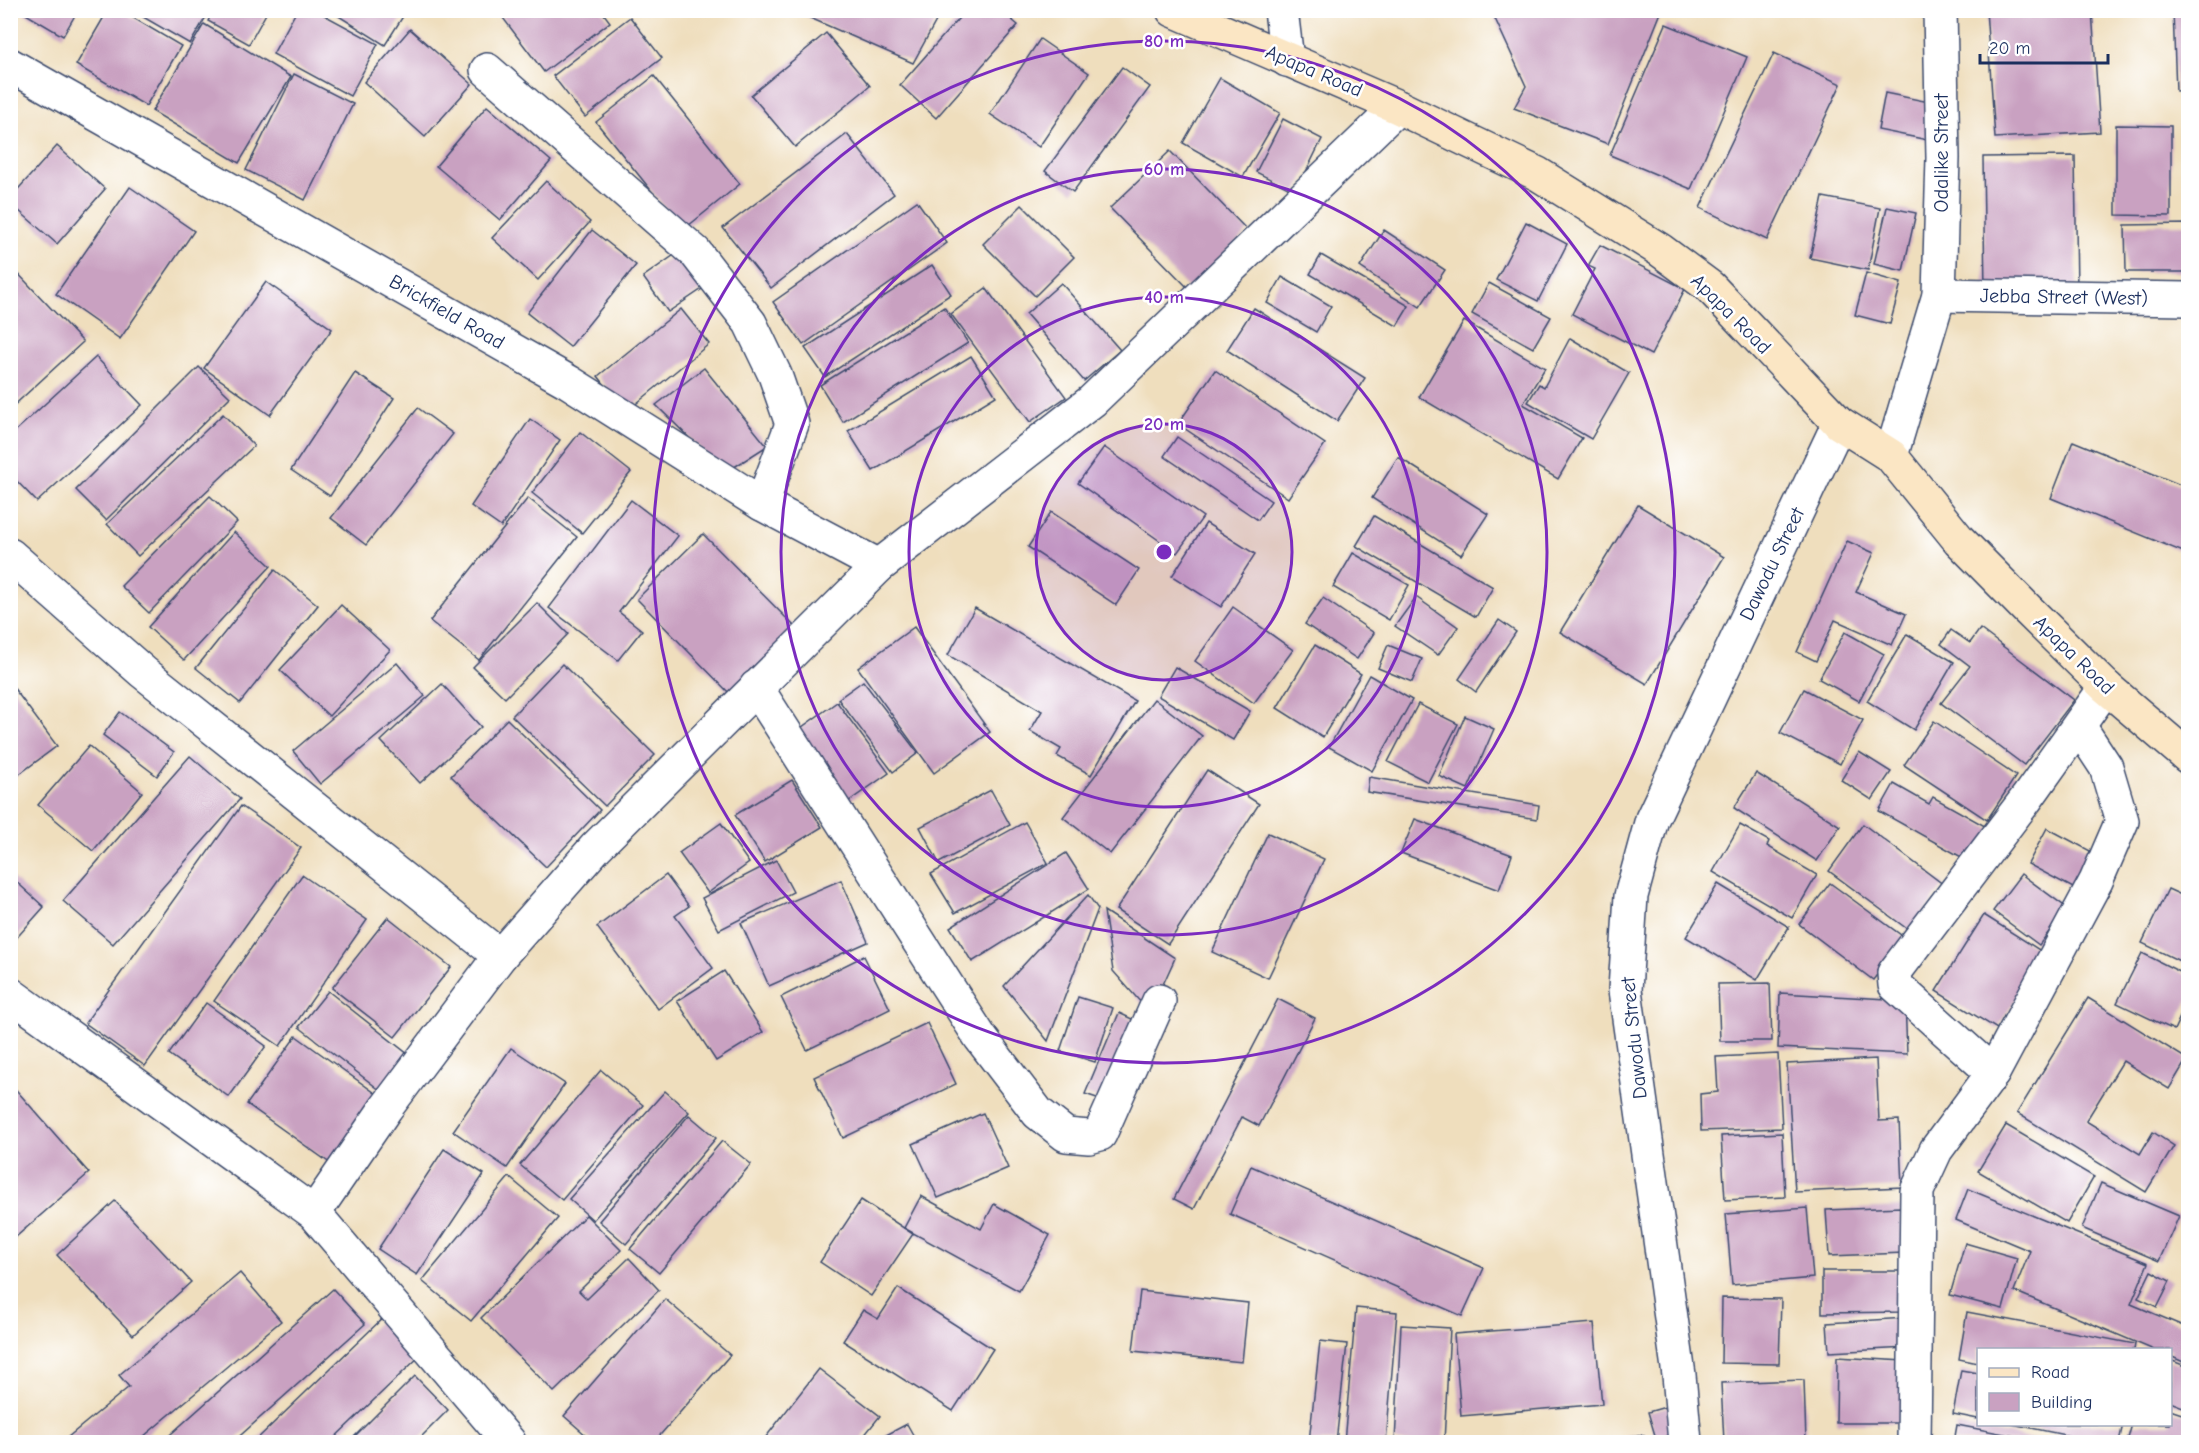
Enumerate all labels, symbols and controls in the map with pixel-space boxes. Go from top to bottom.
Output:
scale bar [1980,27,2108,65]
text: 80 m [1144,31,1184,52]
text: 20 m [1989,38,2030,59]
street label: Apapa Road [1262,40,1366,102]
street label: Odalike Street [1930,92,1953,212]
text: 60 m [1144,159,1184,180]
street label: Apapa Road [1686,269,1776,359]
street label: Brickfield Road [385,270,509,354]
street label: Jebba Street (West) [1980,284,2148,310]
text: 40 m [1144,287,1184,308]
text: 20 m [1144,414,1184,435]
street label: Dawodu Street [1735,503,1810,624]
centre of rings [1154,542,1174,562]
street label: Apapa Road [2029,611,2119,699]
street label: Dawodu Street [1616,975,1652,1100]
legend [1977,1348,2172,1426]
text: Road [2031,1362,2070,1383]
text: Building [2031,1392,2093,1413]

